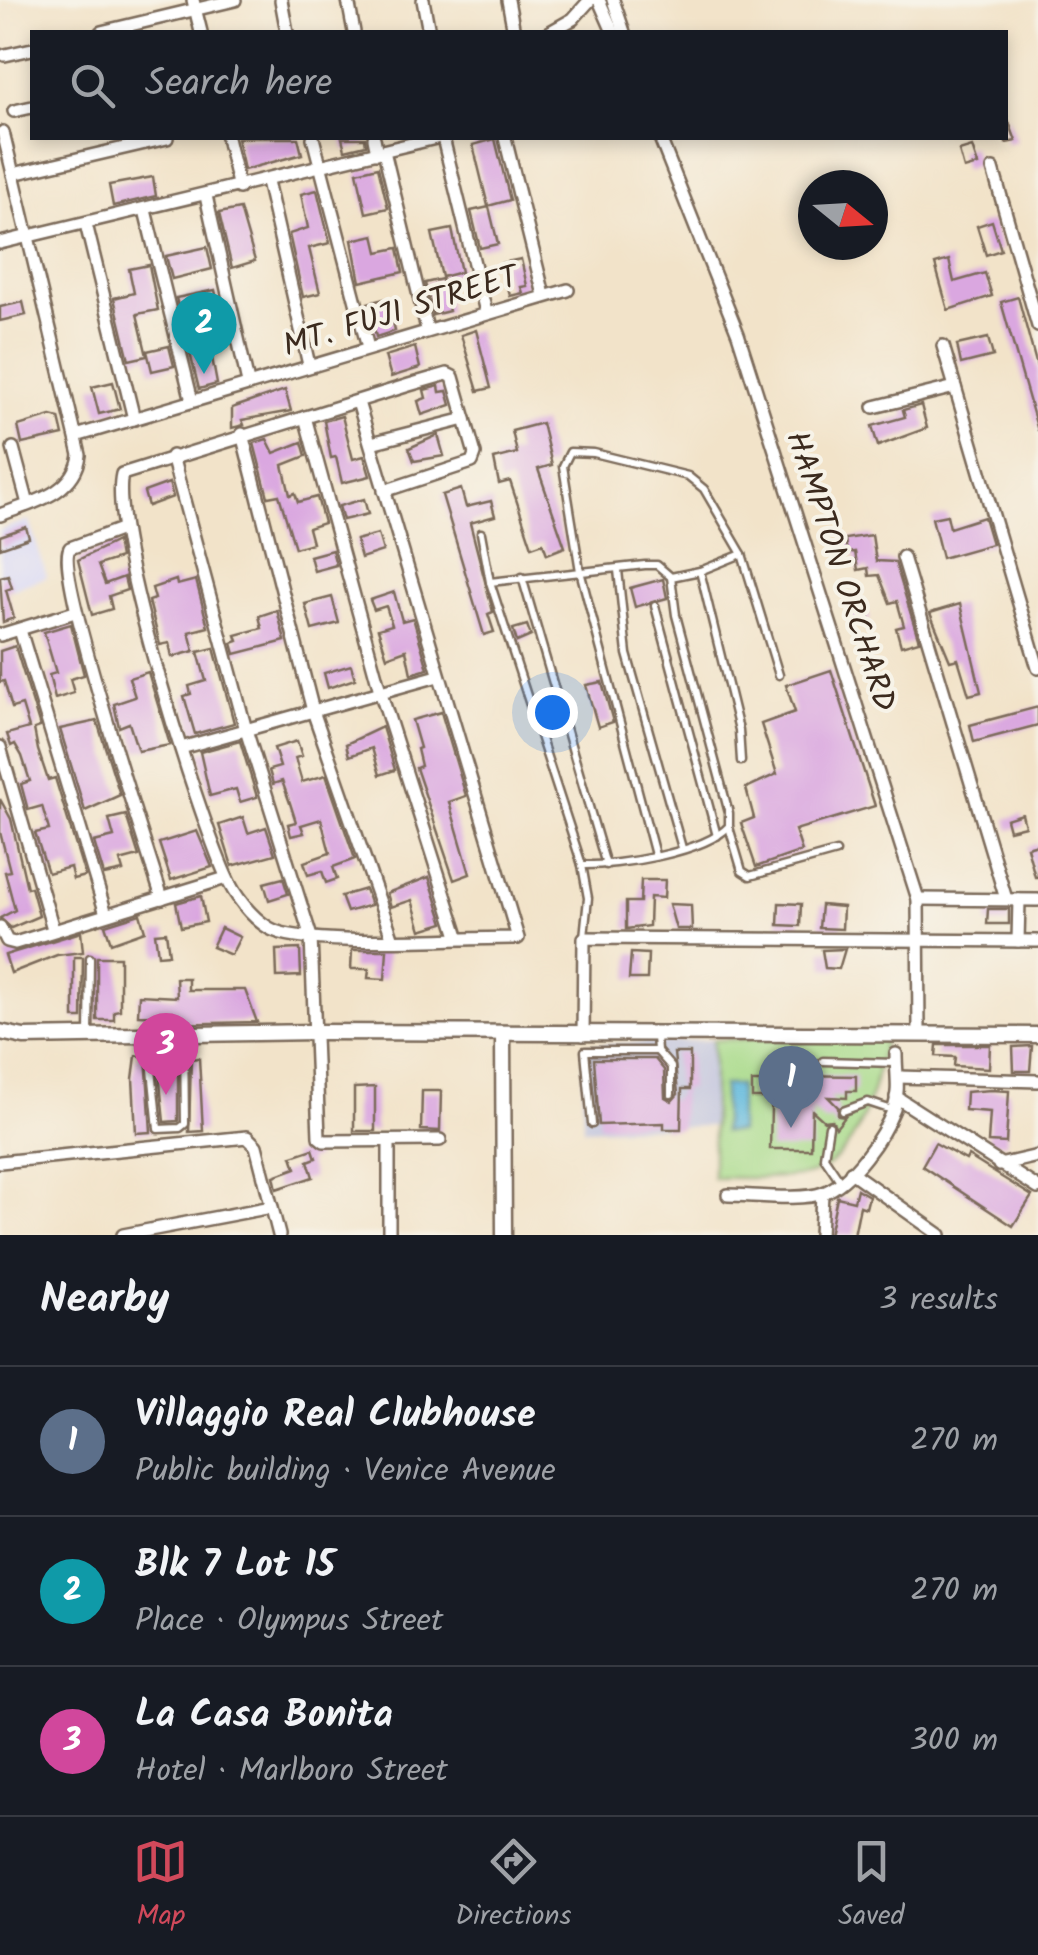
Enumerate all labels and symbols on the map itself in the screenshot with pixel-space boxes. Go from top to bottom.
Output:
north arrow [798,170,888,260]
street label: MT. FUJI STREET [277,252,527,372]
pin: 2 [172,292,236,374]
street label: HAMPTON ORCHARD [770,425,909,719]
your location [527,687,578,738]
pin: 3 [134,1012,198,1095]
pin: 1 [758,1046,824,1128]

